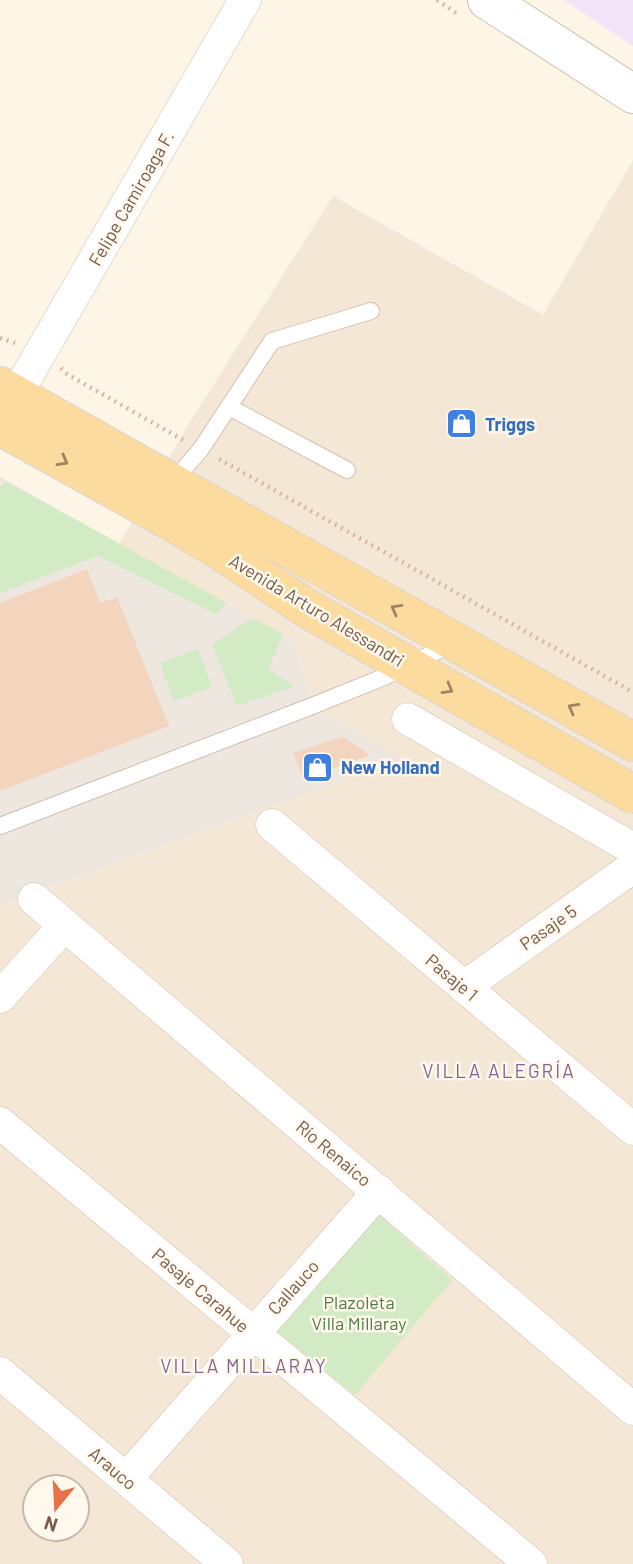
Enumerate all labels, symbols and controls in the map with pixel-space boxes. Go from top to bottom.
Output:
street label: Felipe Camiroaga F. [83,127,179,269]
shop icon: Triggs [445,407,479,441]
place label: Triggs [485,413,535,435]
one-way arrow [55,453,68,466]
street label: Avenida Arturo Alessandri [225,549,409,671]
one-way arrow [391,604,404,617]
one-way arrow [441,681,454,694]
one-way arrow [568,703,581,716]
shop icon: New Holland [301,750,335,784]
place label: New Holland [341,756,440,778]
street label: Pasaje 5 [515,899,581,955]
street label: Pasaje 1 [421,949,483,1005]
district label: VILLA ALEGRÍA [422,1059,576,1082]
street label: Río Renaico [292,1115,376,1191]
street label: Pasaje Carahue [148,1243,254,1337]
street label: Callauco [263,1255,323,1319]
park label: Plazoleta Villa Millaray [311,1291,407,1334]
district label: VILLA MILLARAY [160,1354,328,1377]
street label: Arauco [85,1442,141,1494]
north arrow [21,1473,91,1543]
text: N [41,1512,60,1538]

